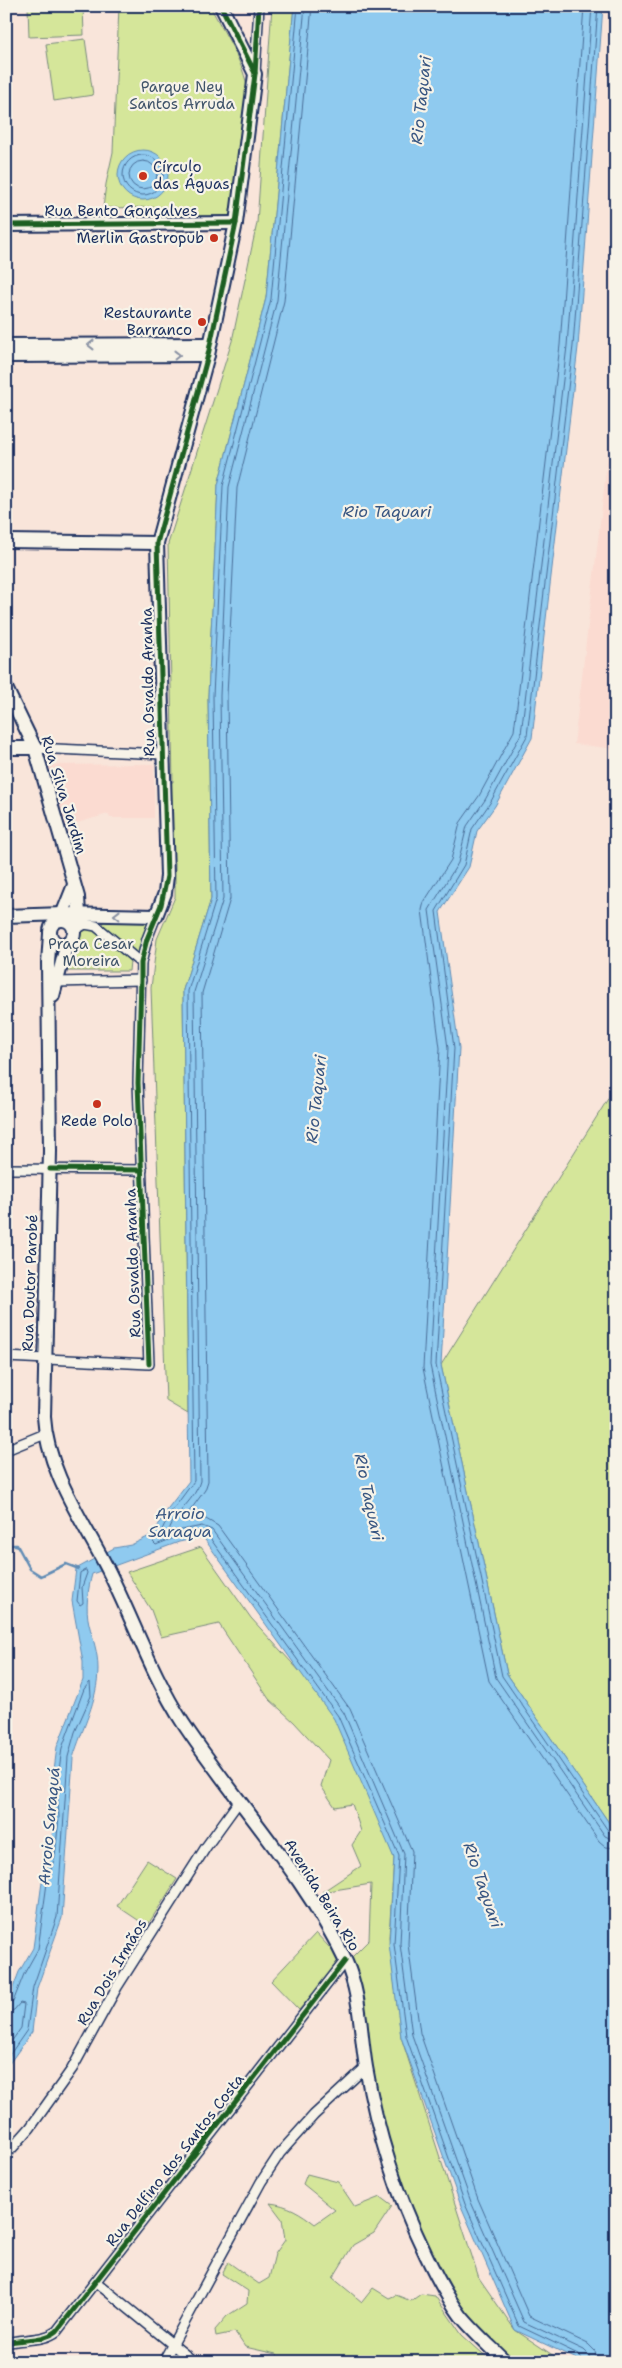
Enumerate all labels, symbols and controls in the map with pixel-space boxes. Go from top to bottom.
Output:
water label: Rio Taquari [406,54,436,145]
park label: Parque Ney Santos Arruda [129,77,235,114]
place label: Círculo das Águas [153,157,230,194]
marker: Círculo das Águas [137,170,149,182]
street label: Rua Bento Gonçalves [44,201,198,221]
place label: Merlin Gastropub [77,228,204,248]
marker: Merlin Gastropub [208,232,220,244]
place label: Restaurante Barranco [104,303,192,340]
marker: Restaurante Barranco [196,316,208,328]
one-way arrow [87,340,94,350]
one-way arrow [174,350,182,360]
water label: Rio Taquari [343,501,432,522]
street label: Rua Osvaldo Aranha [137,607,159,757]
street label: Rua Silva Jardim [37,733,92,857]
one-way arrow [113,910,121,920]
park label: Praça Cesar Moreira [48,934,134,971]
water label: Rio Taquari [301,1053,331,1144]
marker: Rede Polo [91,1098,103,1110]
place label: Rede Polo [61,1111,133,1131]
street label: Rua Osvaldo Aranha [120,1187,146,1338]
street label: Rua Doutor Parobé [18,1214,42,1352]
water label: Rio Taquari [350,1451,389,1543]
water label: Arroio Saraqua [148,1503,212,1542]
water label: Arroio Saraquá [33,1766,65,1886]
street label: Avenida Beira Rio [279,1835,365,1955]
water label: Rio Taquari [459,1840,508,1931]
street label: Rua Dois Irmãos [72,1915,152,2029]
street label: Rua Delfino dos Santos Costa [101,2069,249,2250]

